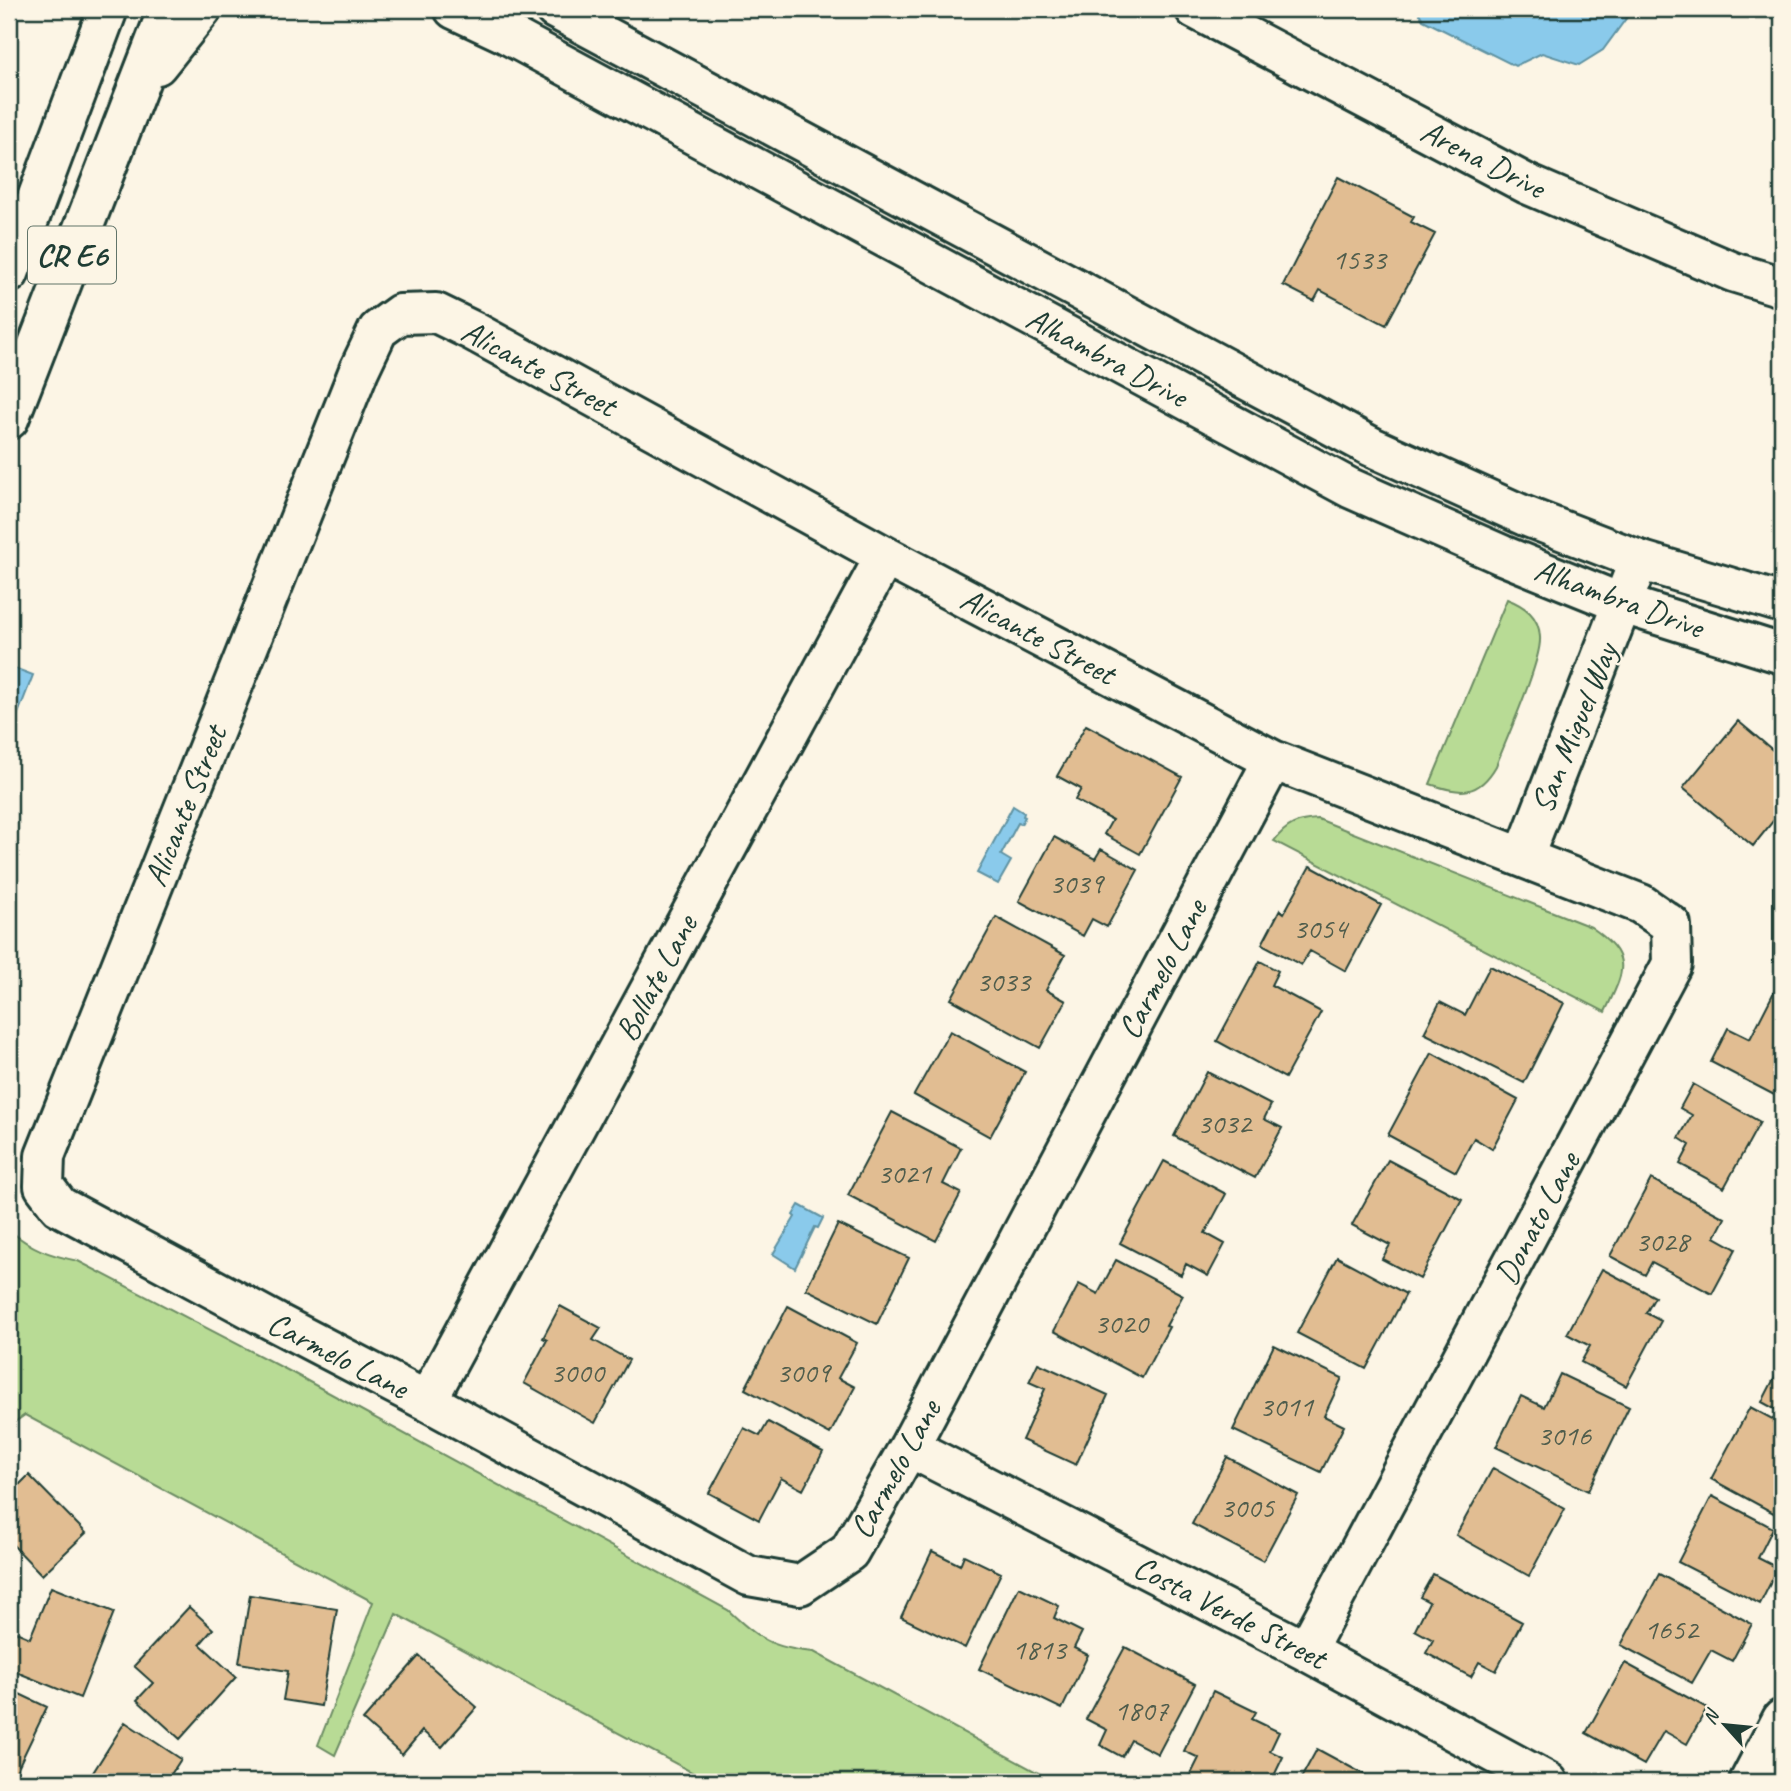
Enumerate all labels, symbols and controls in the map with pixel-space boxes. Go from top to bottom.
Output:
street label: Arena Drive [1414,110,1554,209]
road number: CR E6 [28,227,116,284]
house number: 1533 [1332,240,1389,278]
street label: Alhambra Drive [1019,297,1197,418]
street label: Alicante Street [455,310,626,428]
street label: Alhambra Drive [1529,548,1711,649]
street label: Alicante Street [954,578,1125,696]
street label: San Miguel Way [1521,634,1628,819]
street label: Alicante Street [134,717,237,892]
house number: 3039 [1049,864,1106,902]
street label: Carmelo Lane [1108,890,1217,1046]
street label: Bollate Lane [605,906,708,1048]
house number: 3054 [1293,909,1350,947]
house number: 3033 [976,962,1033,1000]
house number: 3032 [1197,1104,1254,1142]
street label: Donato Lane [1485,1143,1590,1291]
house number: 3021 [877,1154,932,1192]
house number: 3028 [1635,1222,1692,1260]
street label: Carmelo Lane [261,1302,417,1409]
house number: 3020 [1094,1304,1151,1342]
house number: 3000 [550,1353,606,1391]
house number: 3009 [776,1353,832,1391]
house number: 3011 [1259,1387,1315,1425]
street label: Carmelo Lane [840,1390,951,1546]
house number: 3016 [1537,1416,1593,1454]
house number: 3005 [1220,1488,1276,1526]
street label: Costa Verde Street [1127,1545,1336,1680]
house number: 1652 [1644,1610,1701,1648]
house number: 1813 [1012,1630,1069,1668]
north arrow [1690,1690,1760,1760]
house number: 1807 [1114,1691,1170,1729]
text: N [1697,1704,1726,1728]

